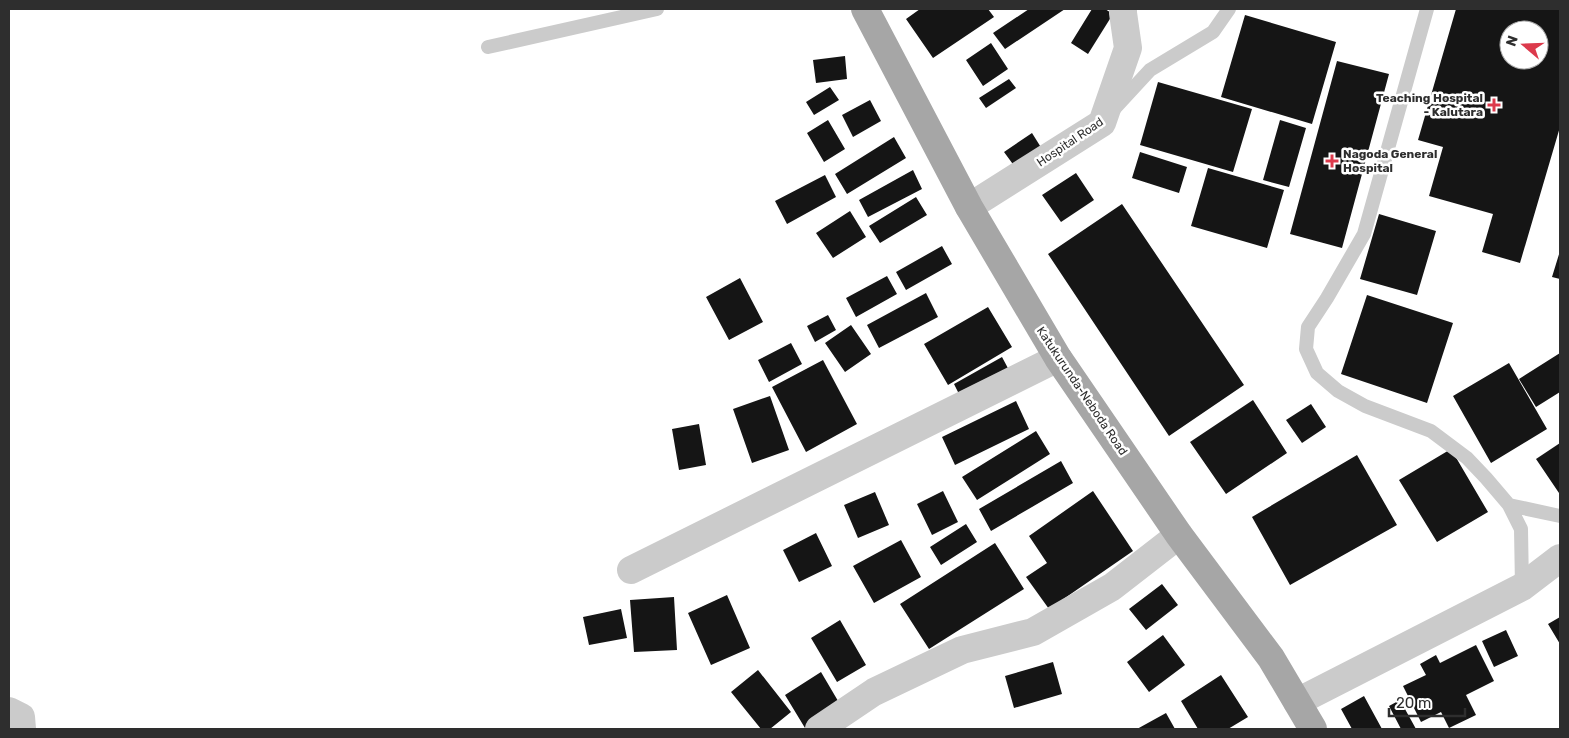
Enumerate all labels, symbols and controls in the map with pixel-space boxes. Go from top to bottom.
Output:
north arrow [1499,20,1549,70]
text: N [1503,33,1522,48]
place label: Teaching Hospital - Kalutara [1376,91,1483,119]
marker: Teaching Hospital - Kalutara [1487,98,1501,112]
street label: Hospital Road [1034,115,1106,169]
place label: Nagoda General Hospital [1343,147,1437,175]
marker: Nagoda General Hospital [1325,154,1339,168]
street label: Katukurunda-Neboda Road [1034,324,1130,458]
scale bar [1389,686,1465,718]
text: 20 m [1396,694,1431,712]

